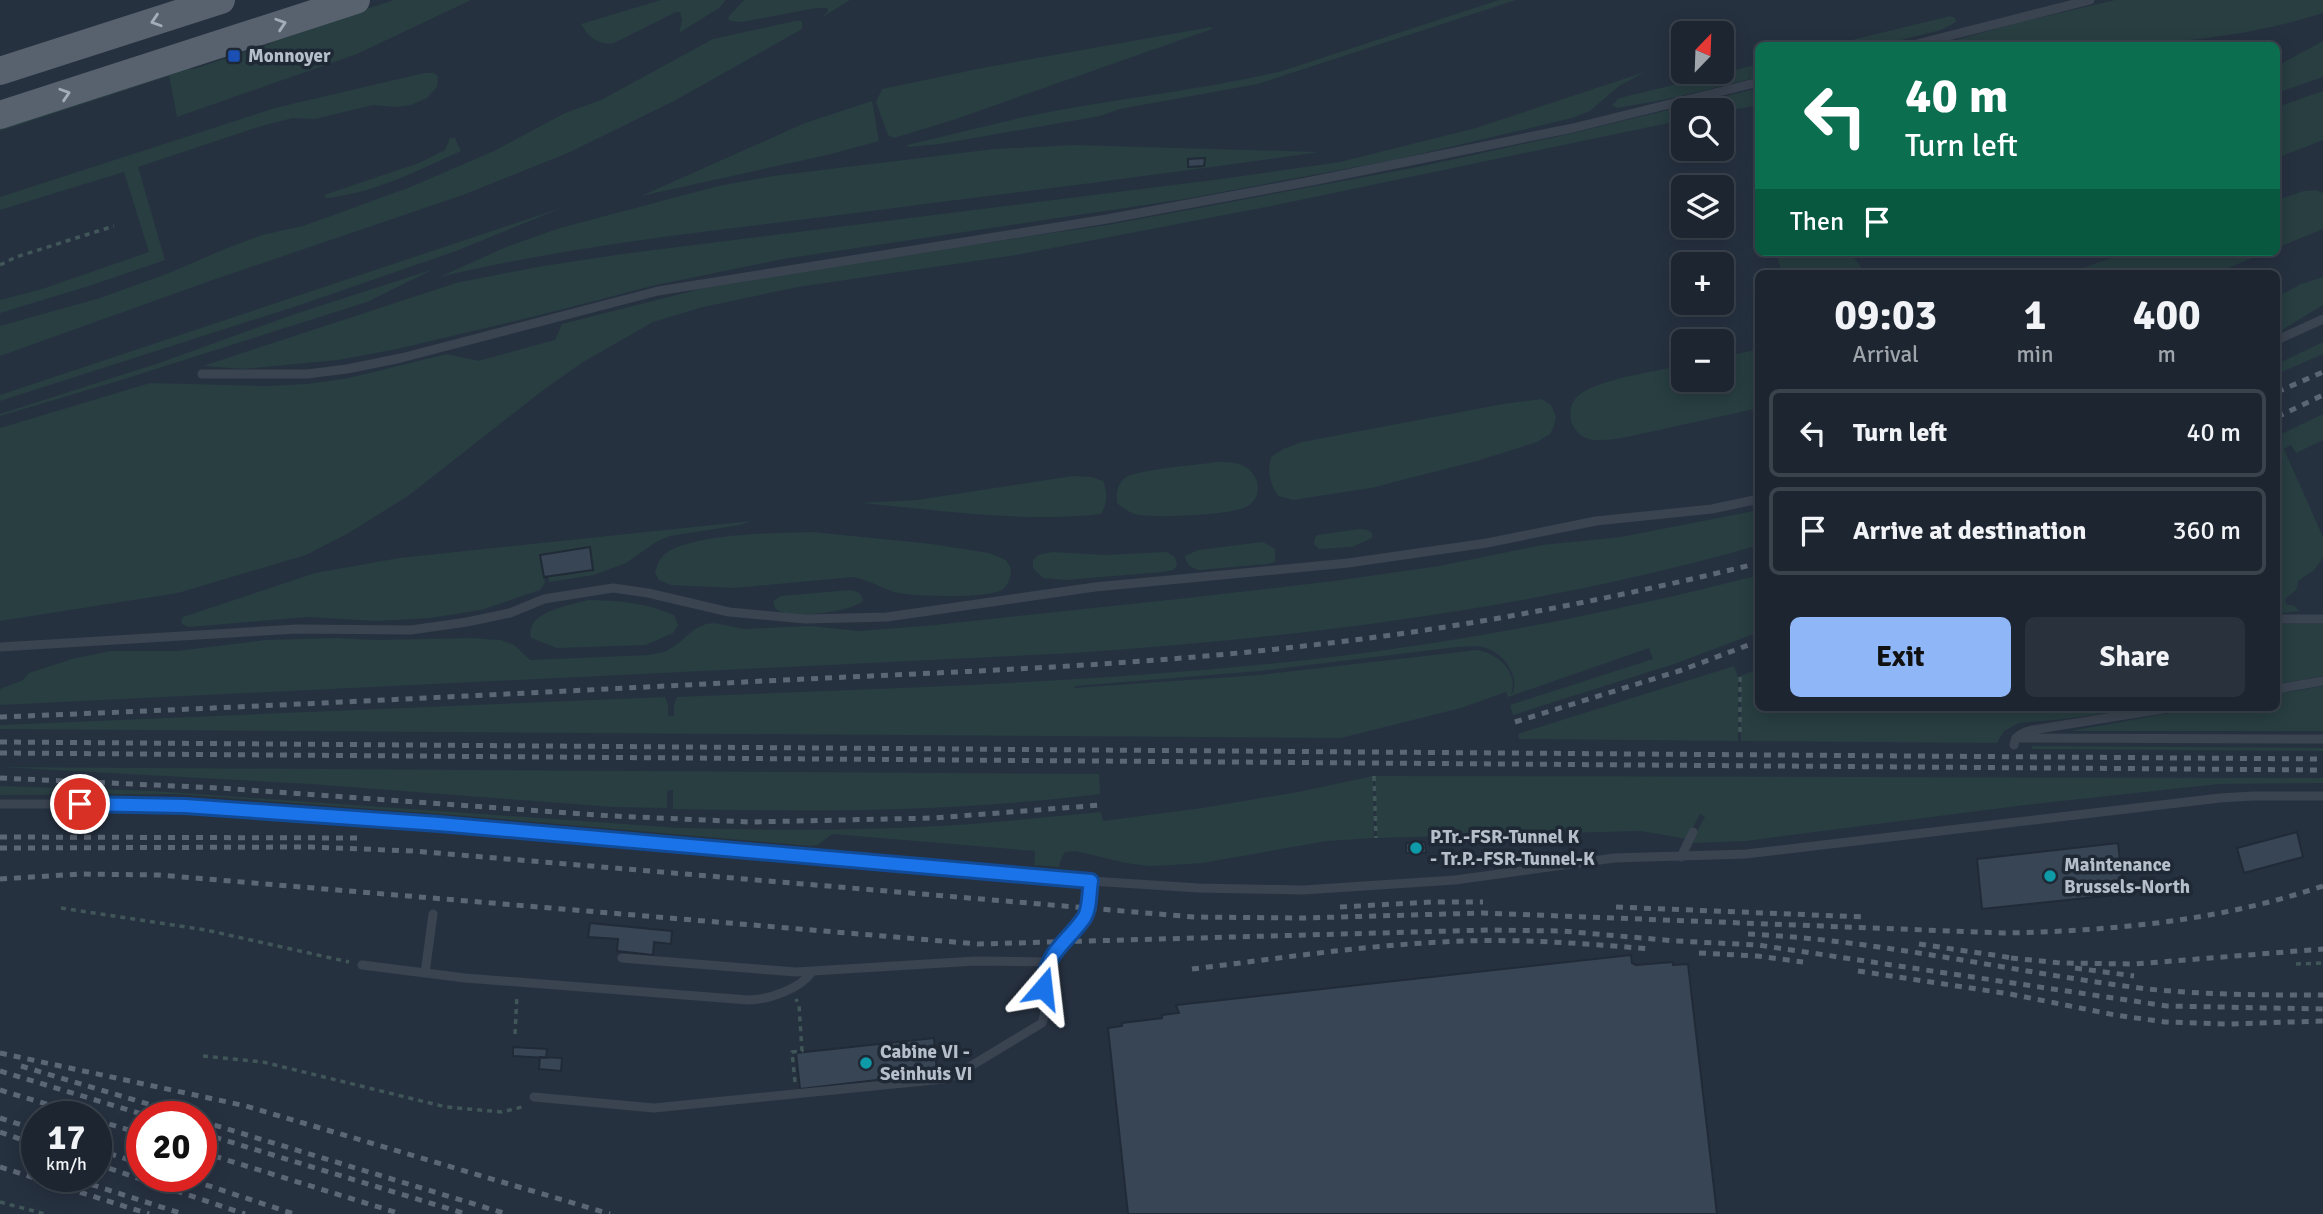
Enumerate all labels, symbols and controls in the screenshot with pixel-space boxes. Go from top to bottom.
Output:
one-way arrow [151,13,163,27]
one-way arrow [275,18,287,33]
north arrow [1671,21,1734,84]
map controls [1671,21,1734,392]
place label: Monnoyer [248,44,331,68]
marker: Monnoyer [226,48,242,64]
text: 40 m [1905,66,2008,126]
icon: left [1790,70,1881,161]
one-way arrow [58,88,71,102]
button: search [1671,98,1734,161]
text: Turn left [1905,126,2018,165]
button: layers [1671,175,1734,238]
icon: arrive [1858,203,1896,241]
text: Then [1790,206,1844,238]
button: + [1671,252,1734,315]
text: 09:03 [1834,290,1937,341]
text: 1 [2024,290,2046,341]
text: 400 [2133,290,2201,341]
button: − [1671,329,1734,392]
text: Arrival [1853,340,1919,369]
text: min [2016,340,2054,369]
text: m [2158,340,2176,369]
icon: left [1794,414,1832,452]
text: Turn left [1853,417,1947,449]
text: 40 m [2186,417,2241,449]
icon: arrive [1794,512,1832,550]
text: Arrive at destination [1853,515,2086,547]
text: 360 m [2172,515,2241,547]
button: Exit [1790,617,2011,697]
button: Share [2025,617,2245,697]
pin [50,774,110,834]
icon: arrive [61,785,99,823]
place label: P.Tr.-FSR-Tunnel K - Tr.P.-FSR-Tunnel-K [1430,825,1595,871]
marker: P.Tr.-FSR-Tunnel K - Tr.P.-FSR-Tunnel-K [1408,840,1424,856]
place label: Maintenance Brussels-North [2064,853,2190,899]
marker: Maintenance Brussels-North [2042,868,2058,884]
position arrow [1006,951,1080,1025]
place label: Cabine VI - Seinhuis VI [880,1040,973,1086]
marker: Cabine VI - Seinhuis VI [858,1055,874,1071]
speed limit sign: 20 [126,1101,217,1192]
text: 17 [48,1116,85,1159]
text: km/h [46,1153,87,1175]

